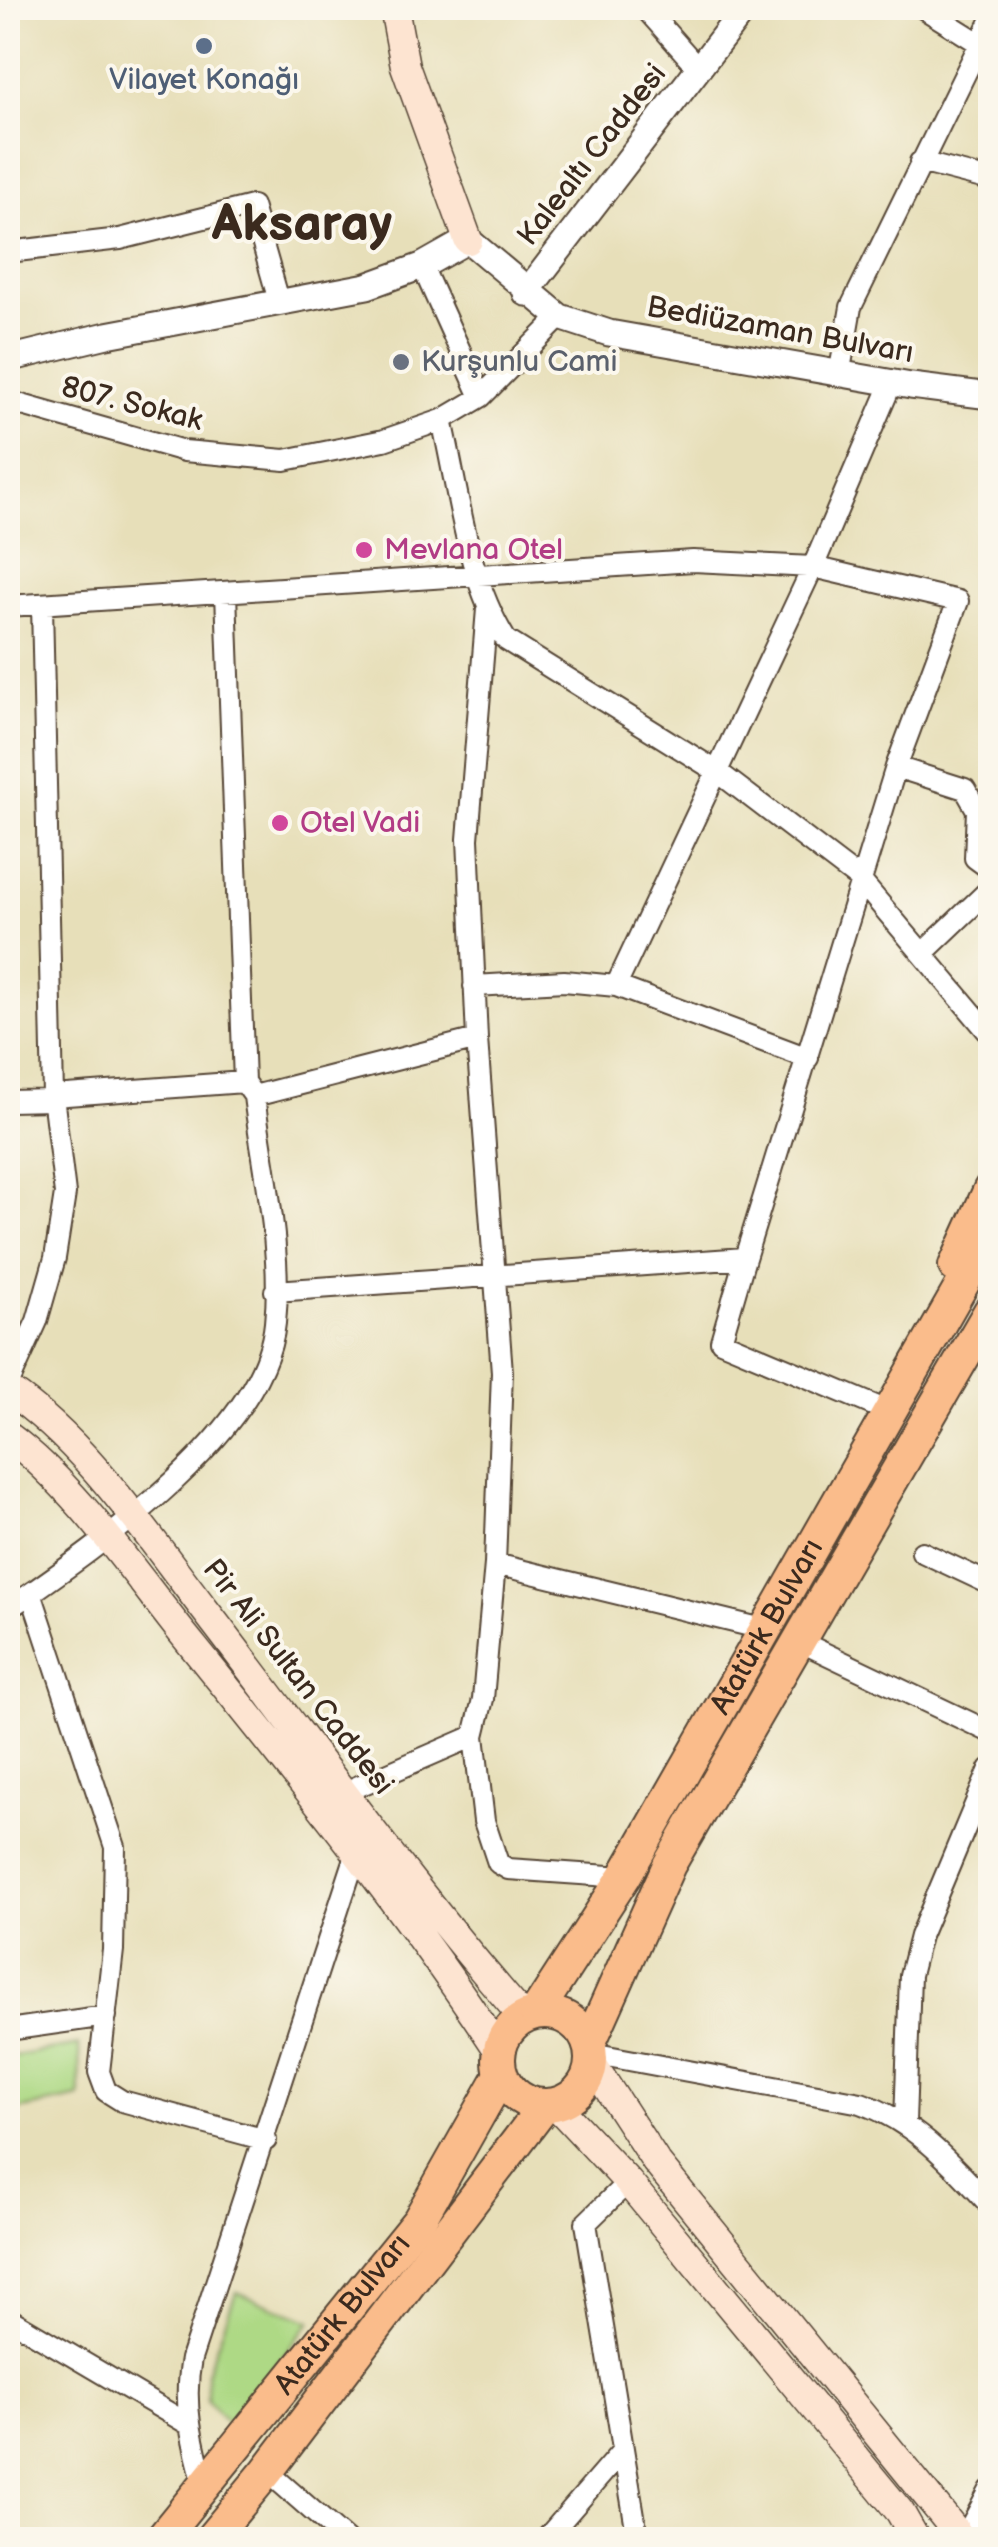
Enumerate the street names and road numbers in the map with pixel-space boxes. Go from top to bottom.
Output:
street label: Kalealtı Caddesi [510,57,674,253]
street label: Bediüzaman Bulvarı [644,289,916,371]
street label: 807. Sokak [58,369,207,439]
street label: Atatürk Bulvarı [703,1533,831,1721]
street label: Pir Ali Sultan Caddesi [195,1552,401,1802]
street label: Atatürk Bulvarı [267,2227,418,2402]

